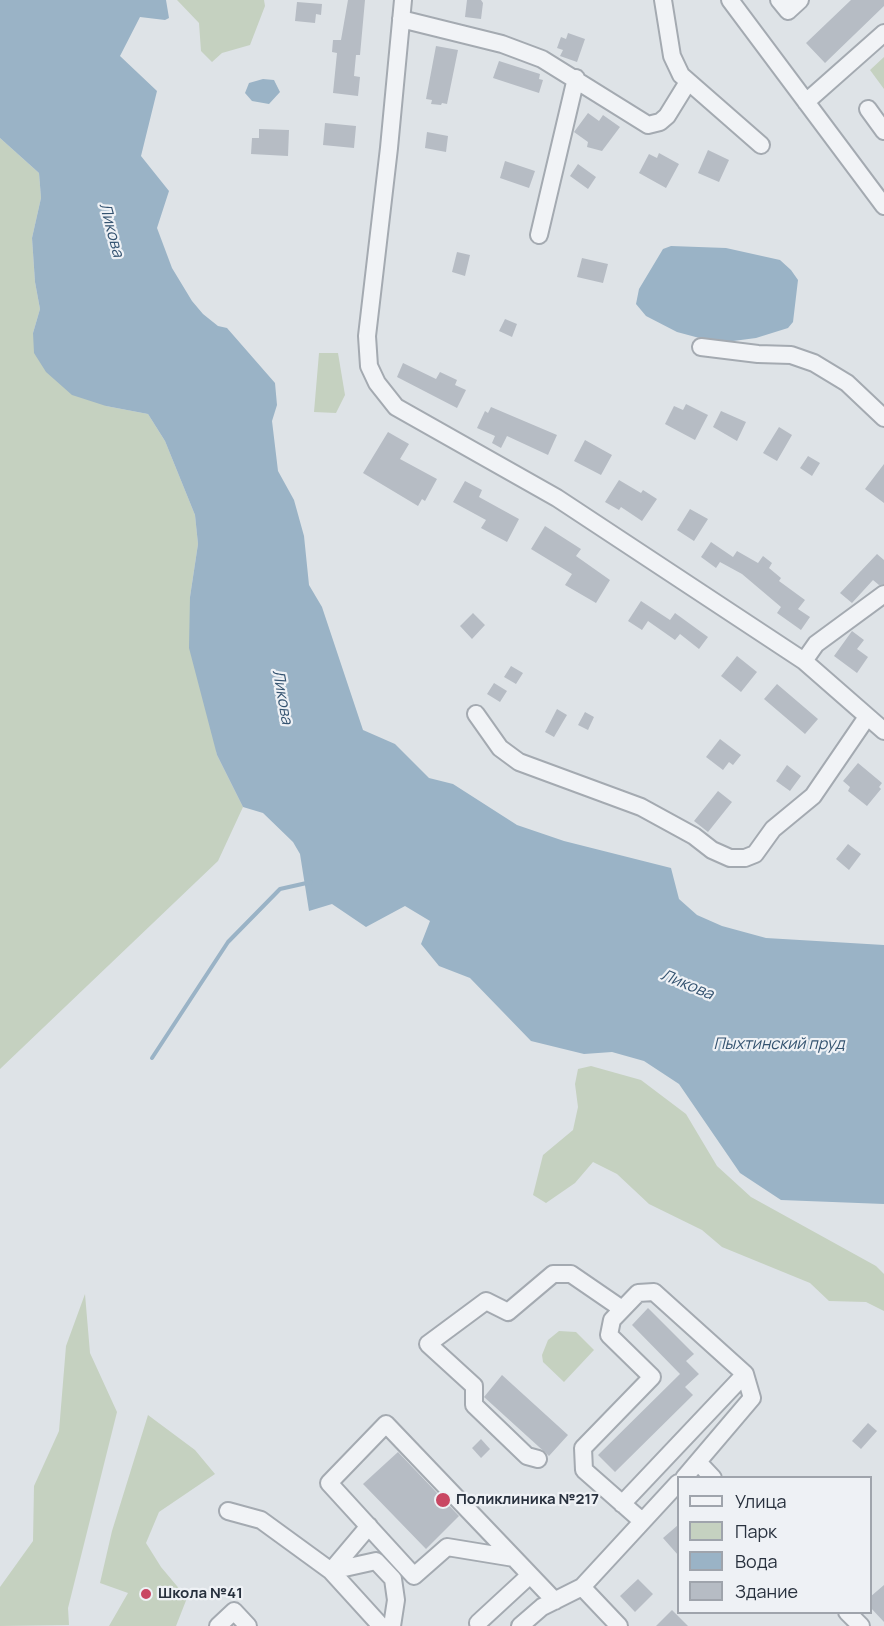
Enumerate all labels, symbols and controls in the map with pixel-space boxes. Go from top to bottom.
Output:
water label: Ликова [95,201,127,259]
water label: Ликова [268,668,296,726]
water label: Ликова [658,966,716,1004]
water label: Пыхтинский пруд [713,1035,845,1055]
legend [677,1476,872,1614]
text: Улица [735,1489,787,1513]
marker: Поликлиника №217 [434,1491,452,1509]
place label: Поликлиника №217 [456,1491,599,1509]
text: Парк [735,1519,777,1543]
text: Вода [735,1549,777,1573]
text: Здание [735,1579,798,1603]
place label: Школа №41 [158,1585,243,1603]
marker: Школа №41 [139,1587,153,1601]

